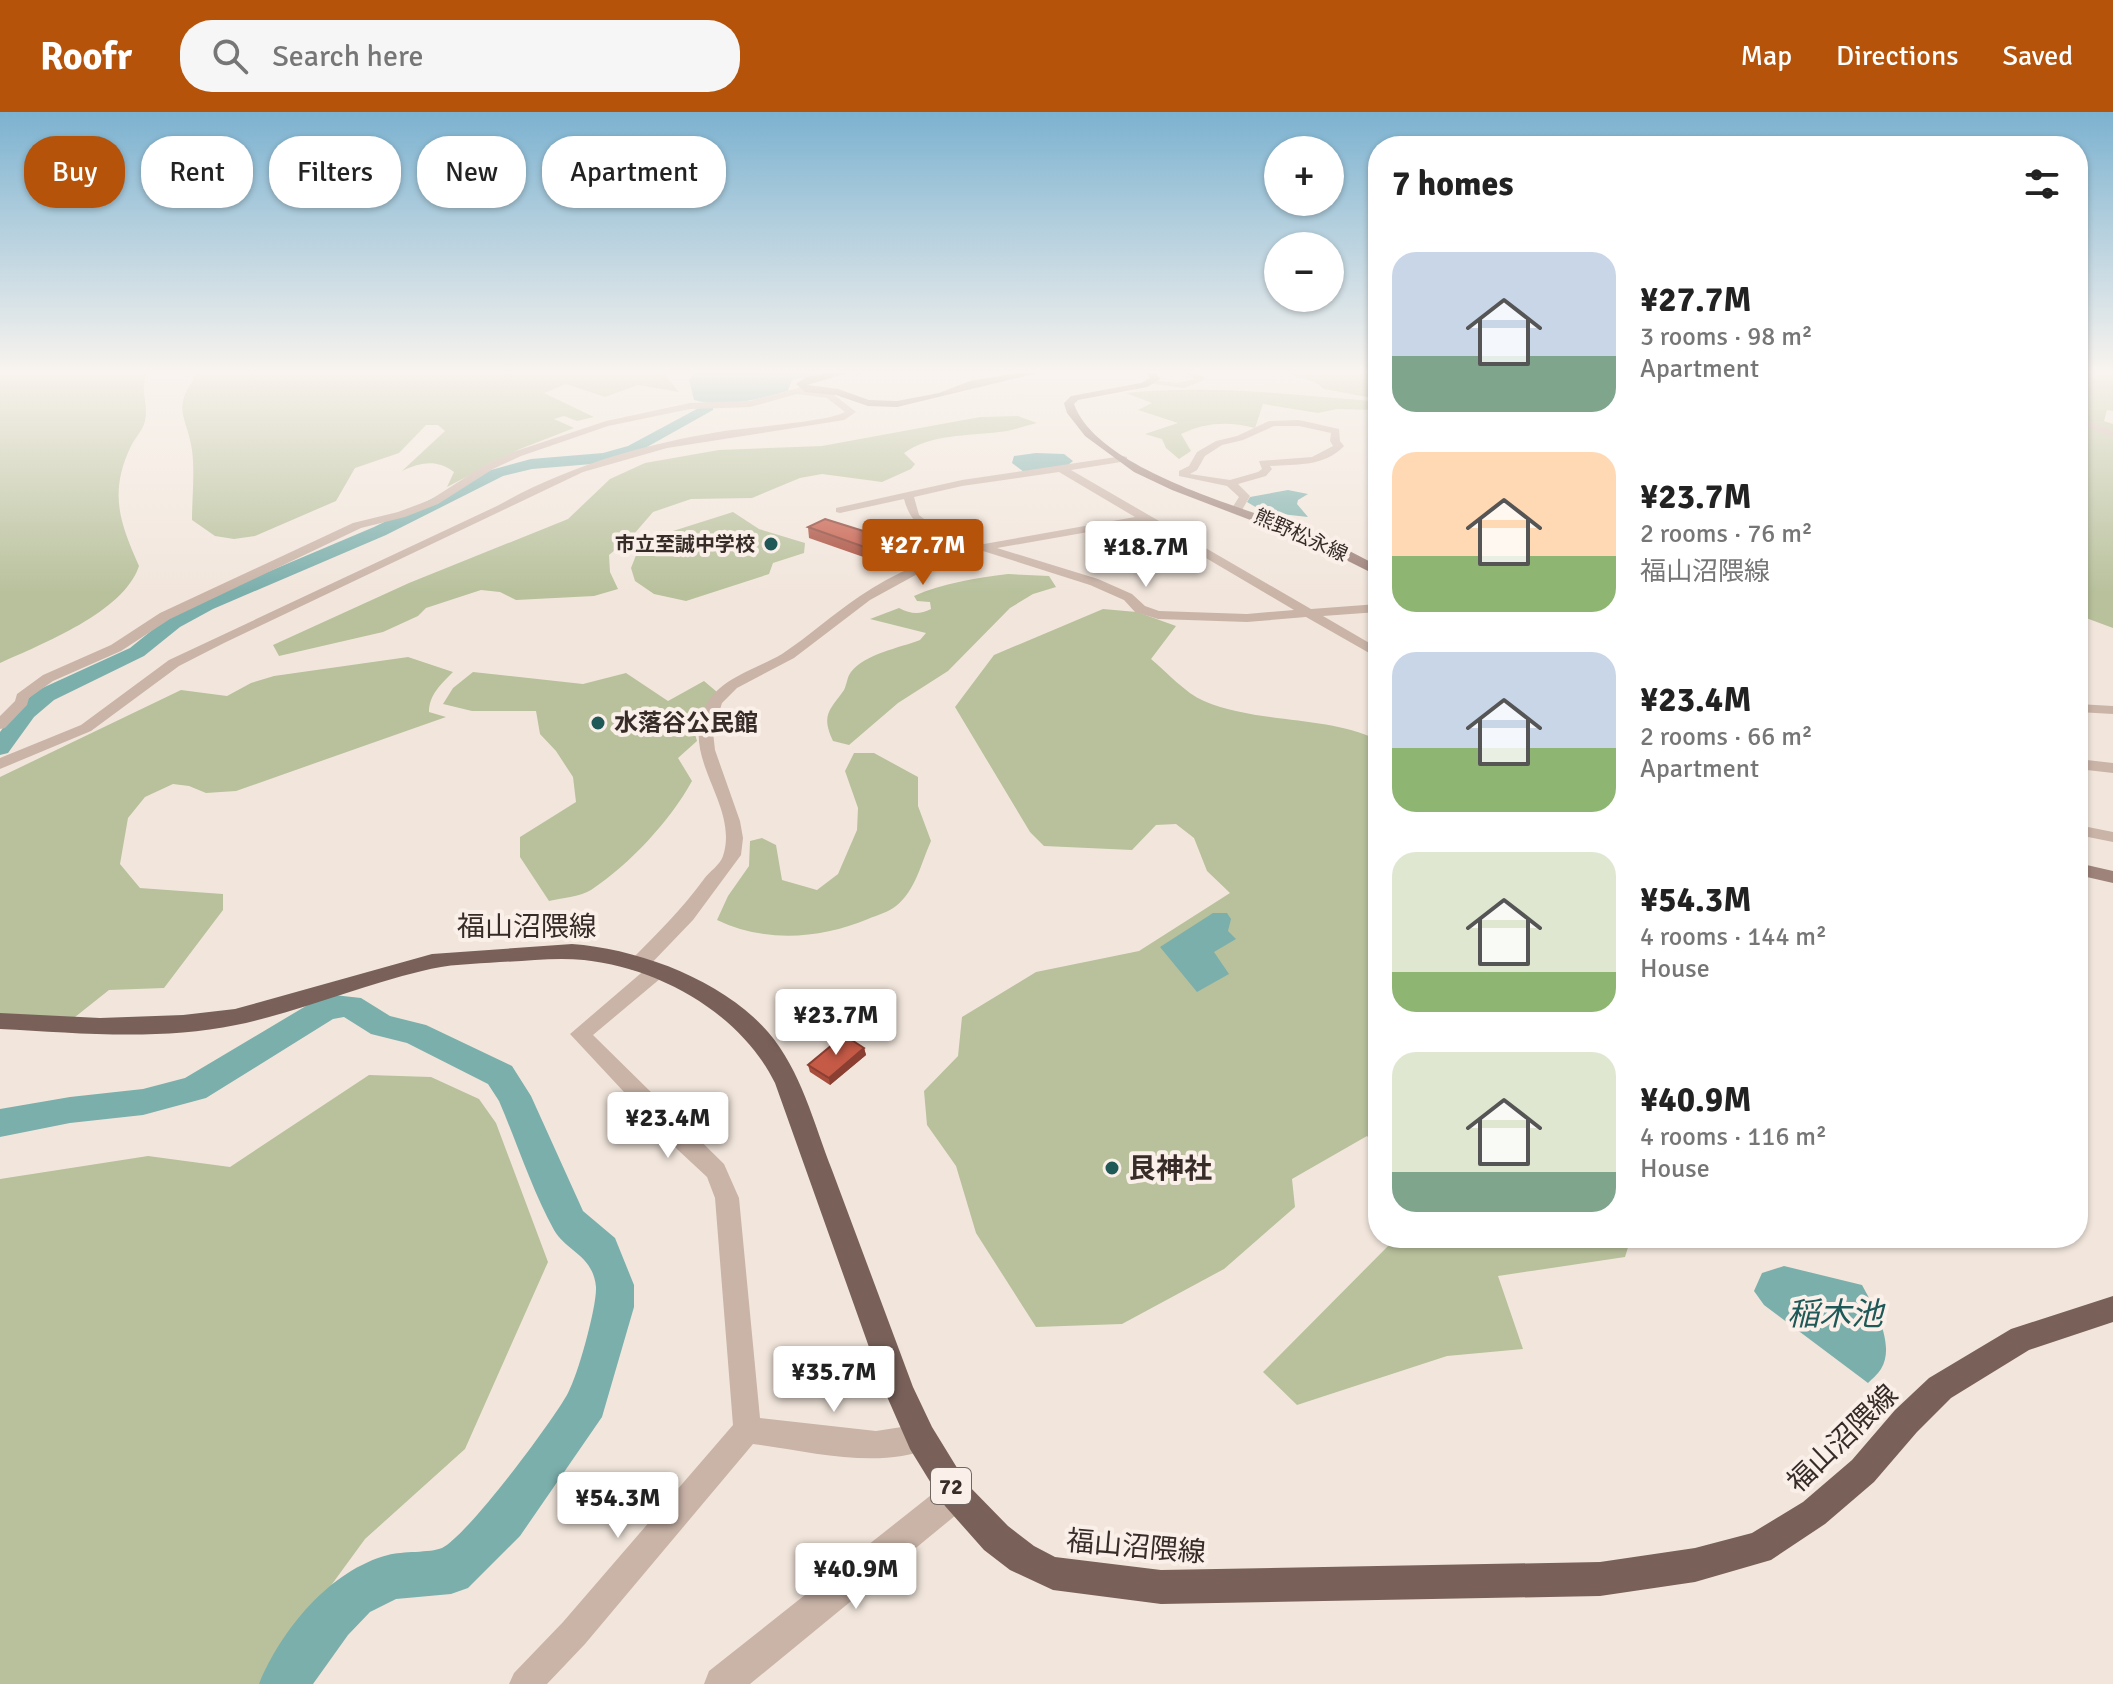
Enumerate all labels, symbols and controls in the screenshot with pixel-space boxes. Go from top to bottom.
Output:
search box [180,20,740,92]
text: Roofr [40,33,132,80]
icon: search [208,34,252,78]
text: Search here [272,38,423,75]
text: Map [1740,39,1792,73]
text: Directions [1836,39,1958,73]
text: Saved [2002,39,2073,73]
chip: Buy [24,136,125,208]
chip: Rent [141,136,253,208]
chip: Filters [269,136,401,208]
chip: New [417,136,526,208]
chip: Apartment [542,136,726,208]
map controls [1264,136,1344,312]
button: + [1264,136,1344,216]
icon: filters [2020,162,2064,206]
text: 7 homes [1392,163,1513,205]
button: − [1264,232,1344,312]
text: ¥27.7M [1640,279,1752,321]
icon: home [1456,284,1552,380]
text: 3 rooms · 98 m² [1640,321,1813,353]
text: Apartment [1640,353,1759,385]
text: ¥23.7M [1640,476,1752,518]
icon: home [1456,484,1552,580]
street label: 熊野松永線 [1250,504,1352,567]
text: 2 rooms · 76 m² [1640,518,1813,550]
pin: ¥27.7M [858,519,988,587]
pin: ¥18.7M [1081,521,1211,589]
text: ¥27.7M [880,529,966,561]
text: ¥18.7M [1103,531,1189,563]
place label: 市立至誠中学校 [615,532,755,557]
marker: 市立至誠中学校 [762,535,780,553]
text: 福山沼隈線 [1640,556,1770,588]
text: ¥23.4M [1640,679,1752,721]
icon: home [1456,684,1552,780]
place label: 水落谷公民館 [614,708,758,738]
marker: 水落谷公民館 [589,714,607,732]
text: 2 rooms · 66 m² [1640,721,1813,753]
text: Apartment [1640,753,1759,785]
text: ¥54.3M [1640,879,1752,921]
icon: home [1456,884,1552,980]
street label: 福山沼隈線 [457,910,597,944]
text: 4 rooms · 144 m² [1640,921,1827,953]
text: House [1640,953,1710,985]
pin: ¥23.7M [771,989,901,1057]
text: ¥23.7M [793,999,879,1031]
text: ¥40.9M [1640,1079,1752,1121]
icon: home [1456,1084,1552,1180]
pin: ¥23.4M [603,1092,733,1160]
text: ¥23.4M [625,1102,711,1134]
text: 4 rooms · 116 m² [1640,1121,1827,1153]
place label: 艮神社 [1128,1152,1212,1186]
text: House [1640,1153,1710,1185]
marker: 艮神社 [1103,1159,1121,1177]
water label: 稲木池 [1787,1295,1886,1334]
pin: ¥35.7M [769,1346,899,1414]
text: ¥35.7M [791,1356,877,1388]
street label: 福山沼隈線 [1781,1378,1905,1500]
road number: 72 [931,1468,971,1504]
pin: ¥54.3M [553,1472,683,1540]
text: ¥54.3M [575,1482,661,1514]
street label: 福山沼隈線 [1065,1524,1207,1570]
pin: ¥40.9M [791,1543,921,1611]
text: ¥40.9M [813,1553,899,1585]

